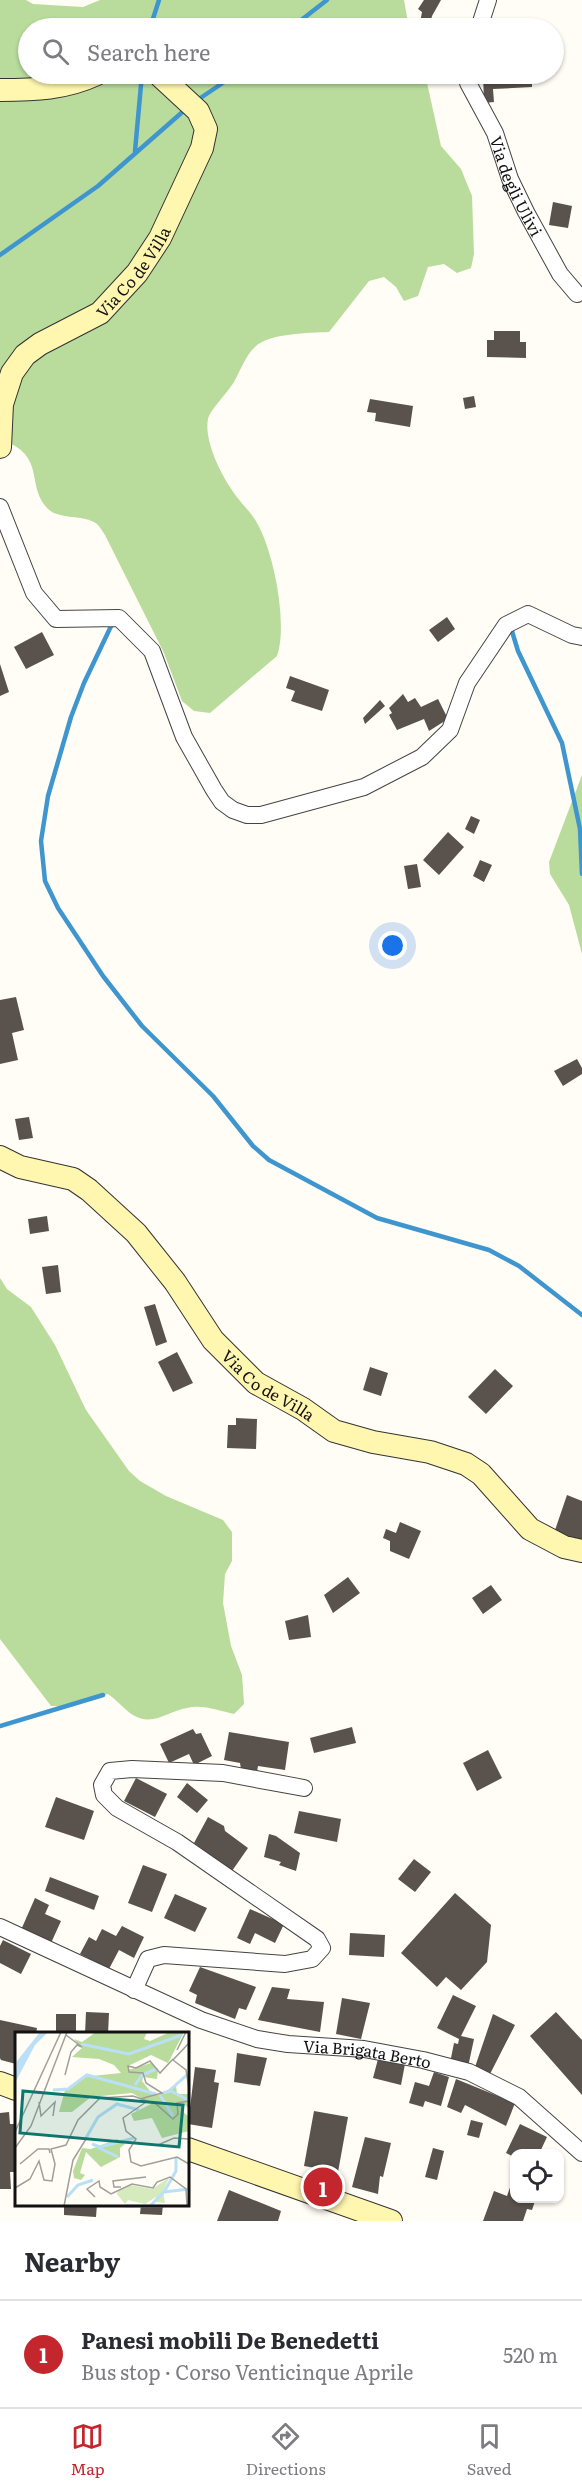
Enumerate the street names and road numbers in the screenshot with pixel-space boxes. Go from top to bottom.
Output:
street label: Via degli Ulivi [485,133,549,240]
street label: Via Co de Villa [90,222,176,323]
street label: Via Co de Villa [217,1344,321,1426]
street label: Via Brigata Berto [302,2033,434,2074]

